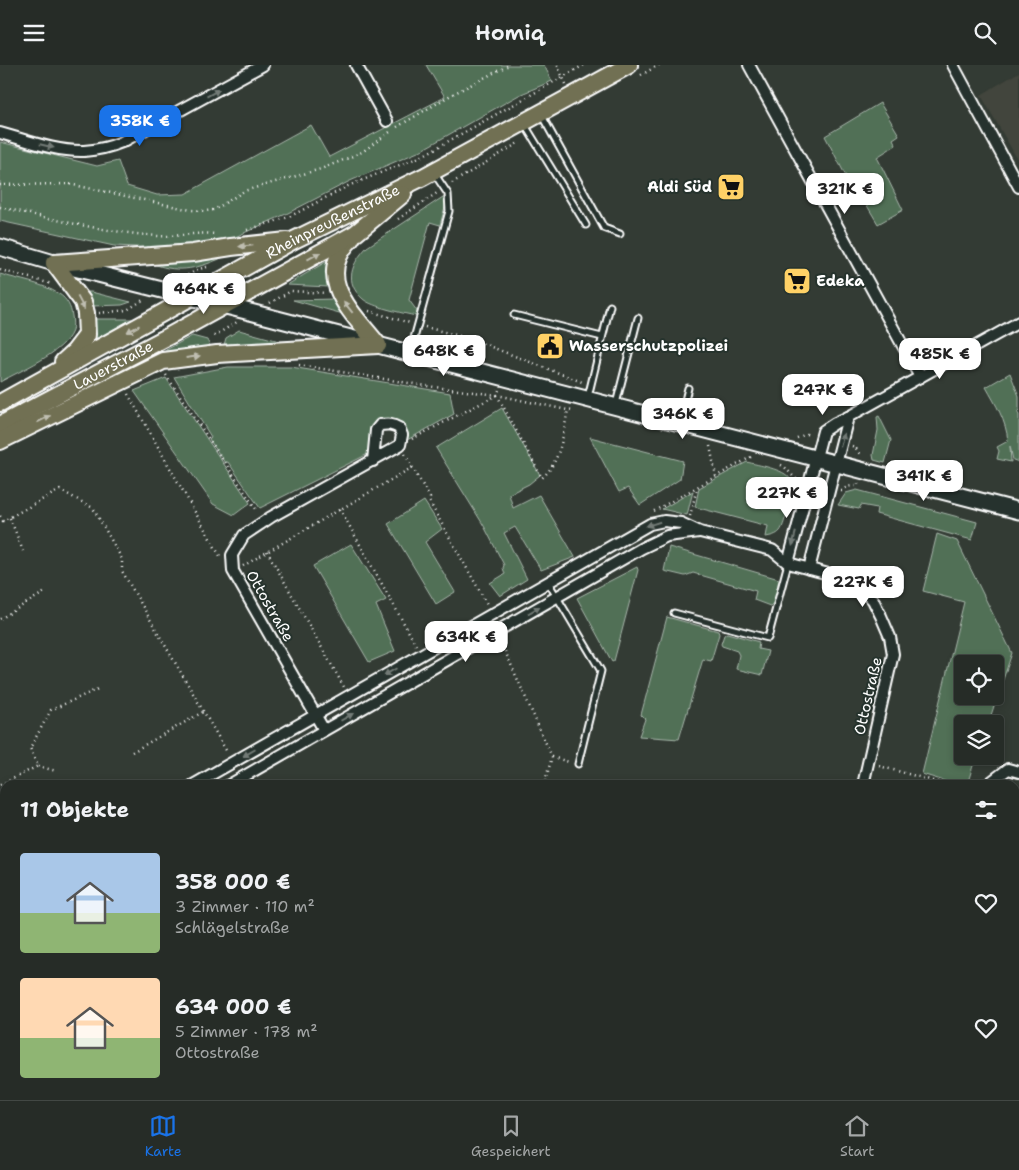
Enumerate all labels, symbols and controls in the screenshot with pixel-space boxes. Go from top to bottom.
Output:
text: Homiq [475,18,544,47]
icon: menu [20,19,48,47]
icon: search [971,19,999,47]
one-way arrow [206,88,219,97]
pin: 358K € [99,104,181,147]
text: 358K € [110,110,170,131]
one-way arrow [40,142,55,150]
supermarket icon: Aldi Süd [716,172,746,202]
pin: 321K € [804,173,886,215]
place label: Aldi Süd [647,177,712,197]
text: 321K € [817,178,873,199]
street label: Rheinpreußenstraße [262,180,403,264]
one-way arrow [237,242,253,250]
one-way arrow [307,252,320,261]
supermarket icon: Edeka [782,266,812,296]
place label: Edeka [816,271,865,291]
pin: 464K € [163,273,245,315]
text: 464K € [173,278,235,299]
one-way arrow [77,295,85,310]
one-way arrow [342,301,353,314]
one-way arrow [126,324,139,333]
public building icon: Wasserschutzpolizei [535,331,565,361]
pin: 648K € [403,335,485,377]
street label: Lauerstraße [70,336,157,395]
place label: Wasserschutzpolizei [569,336,728,356]
pin: 485K € [899,337,981,380]
text: 648K € [413,340,475,361]
text: 485K € [910,343,970,364]
one-way arrow [185,353,201,361]
pin: 247K € [782,373,864,416]
text: 247K € [793,379,853,400]
pin: 346K € [642,397,724,440]
text: 346K € [653,403,714,424]
one-way arrow [36,415,51,423]
one-way arrow [839,433,847,448]
pin: 341K € [883,459,965,502]
text: 341K € [896,465,952,486]
pin: 227K € [746,477,828,519]
text: 227K € [757,482,817,503]
one-way arrow [646,521,661,528]
one-way arrow [790,532,798,547]
pin: 227K € [822,565,904,608]
street label: Ottostraße [242,567,298,645]
text: 227K € [833,571,893,592]
one-way arrow [526,606,541,614]
pin: 634K € [425,621,507,663]
text: 634K € [436,626,496,647]
street label: Ottostraße [849,655,887,737]
map controls [954,655,1004,765]
button: locate [954,655,1004,705]
one-way arrow [384,668,397,677]
one-way arrow [340,713,355,721]
button: layers [954,715,1004,765]
one-way arrow [242,749,257,757]
text: 11 Objekte [20,796,129,824]
icon: filters [972,796,1000,824]
text: 358 000 € [175,868,290,896]
icon: home [60,873,120,933]
icon: heart [972,889,1000,917]
text: 3 Zimmer · 110 m² [175,896,315,917]
text: Schlägelstraße [175,917,290,938]
text: 634 000 € [175,993,291,1021]
icon: home [60,998,120,1058]
icon: heart [972,1014,1000,1042]
text: 5 Zimmer · 178 m² [175,1021,318,1042]
text: Ottostraße [175,1042,260,1063]
tab: Karte [145,1112,182,1160]
tab: Gespeichert [471,1112,551,1160]
tab: Start [840,1112,874,1160]

